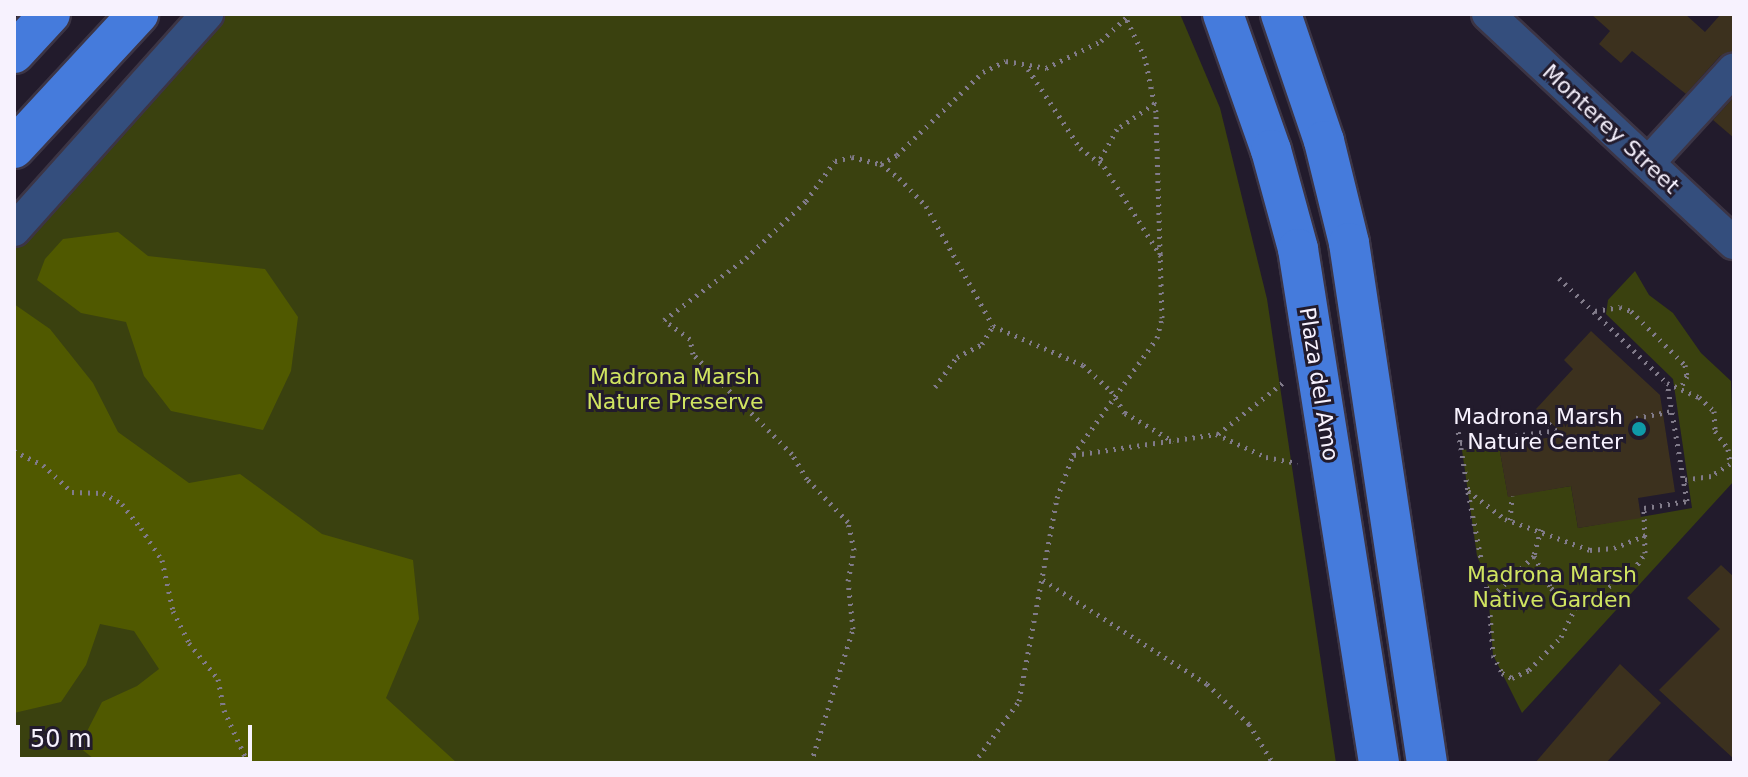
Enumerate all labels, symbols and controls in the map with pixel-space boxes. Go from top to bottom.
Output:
street label: Monterey Street [1537,59,1685,199]
street label: Plaza del Amo [1294,305,1344,463]
park label: Madrona Marsh Nature Preserve [586,363,764,414]
place label: Madrona Marsh Nature Center [1453,403,1623,454]
marker: Madrona Marsh Nature Center [1630,420,1648,438]
park label: Madrona Marsh Native Garden [1467,561,1637,612]
scale bar [20,709,256,759]
text: 50 m [30,725,92,753]

